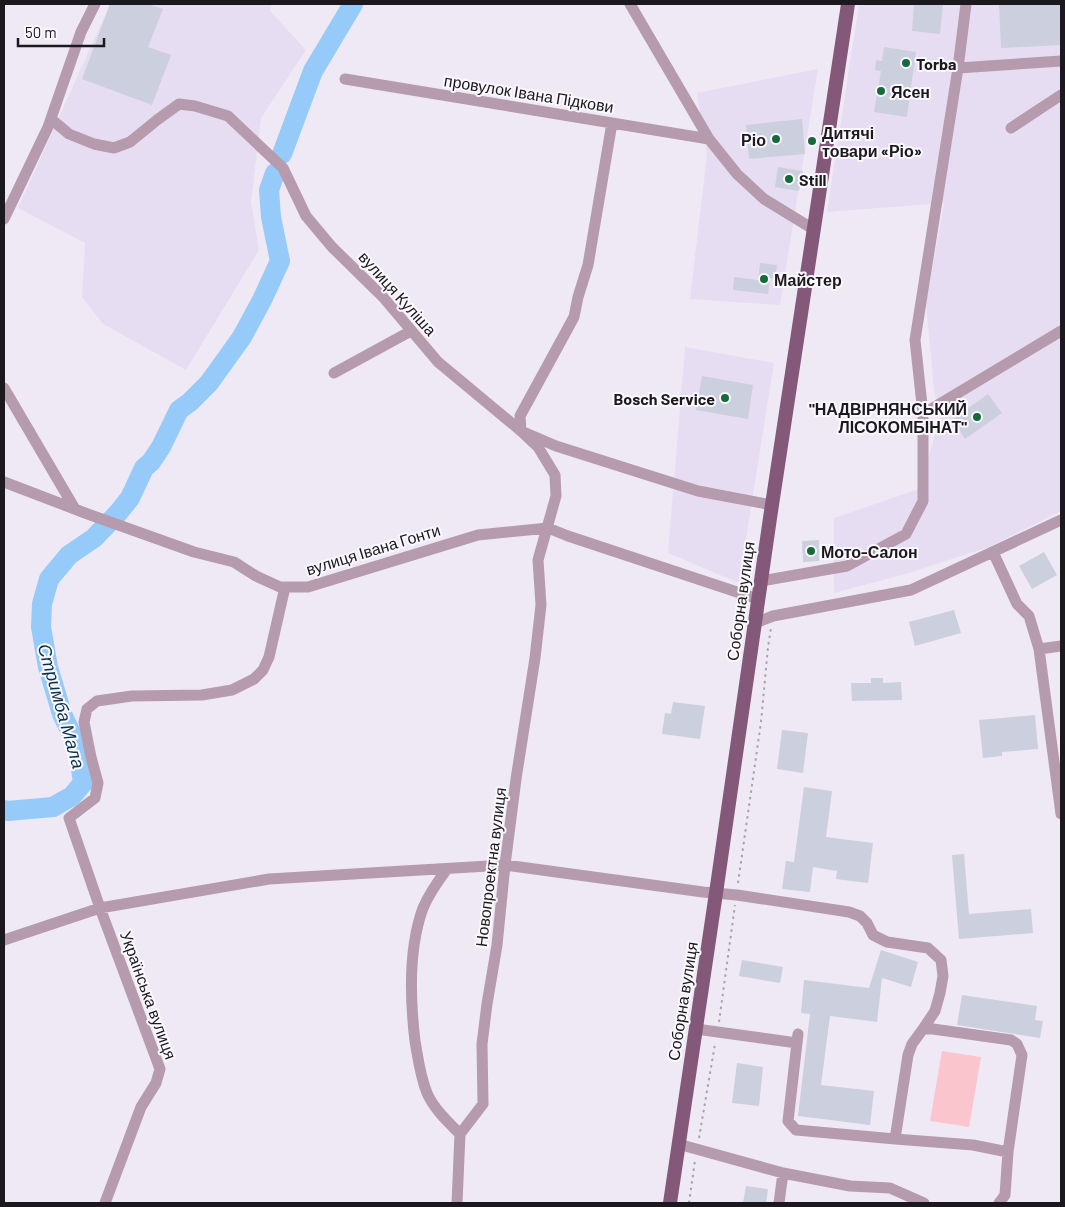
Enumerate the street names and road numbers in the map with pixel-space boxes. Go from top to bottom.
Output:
street label: провулок Івана Підкови [443,70,615,116]
street label: вулиця Куліша [355,247,441,339]
street label: вулиця Івана Гонти [304,520,442,578]
street label: Соборна вулиця [722,540,758,662]
street label: Новопроектна вулиця [471,786,509,948]
street label: Українська вулиця [117,928,181,1062]
street label: Соборна вулиця [663,940,701,1062]

